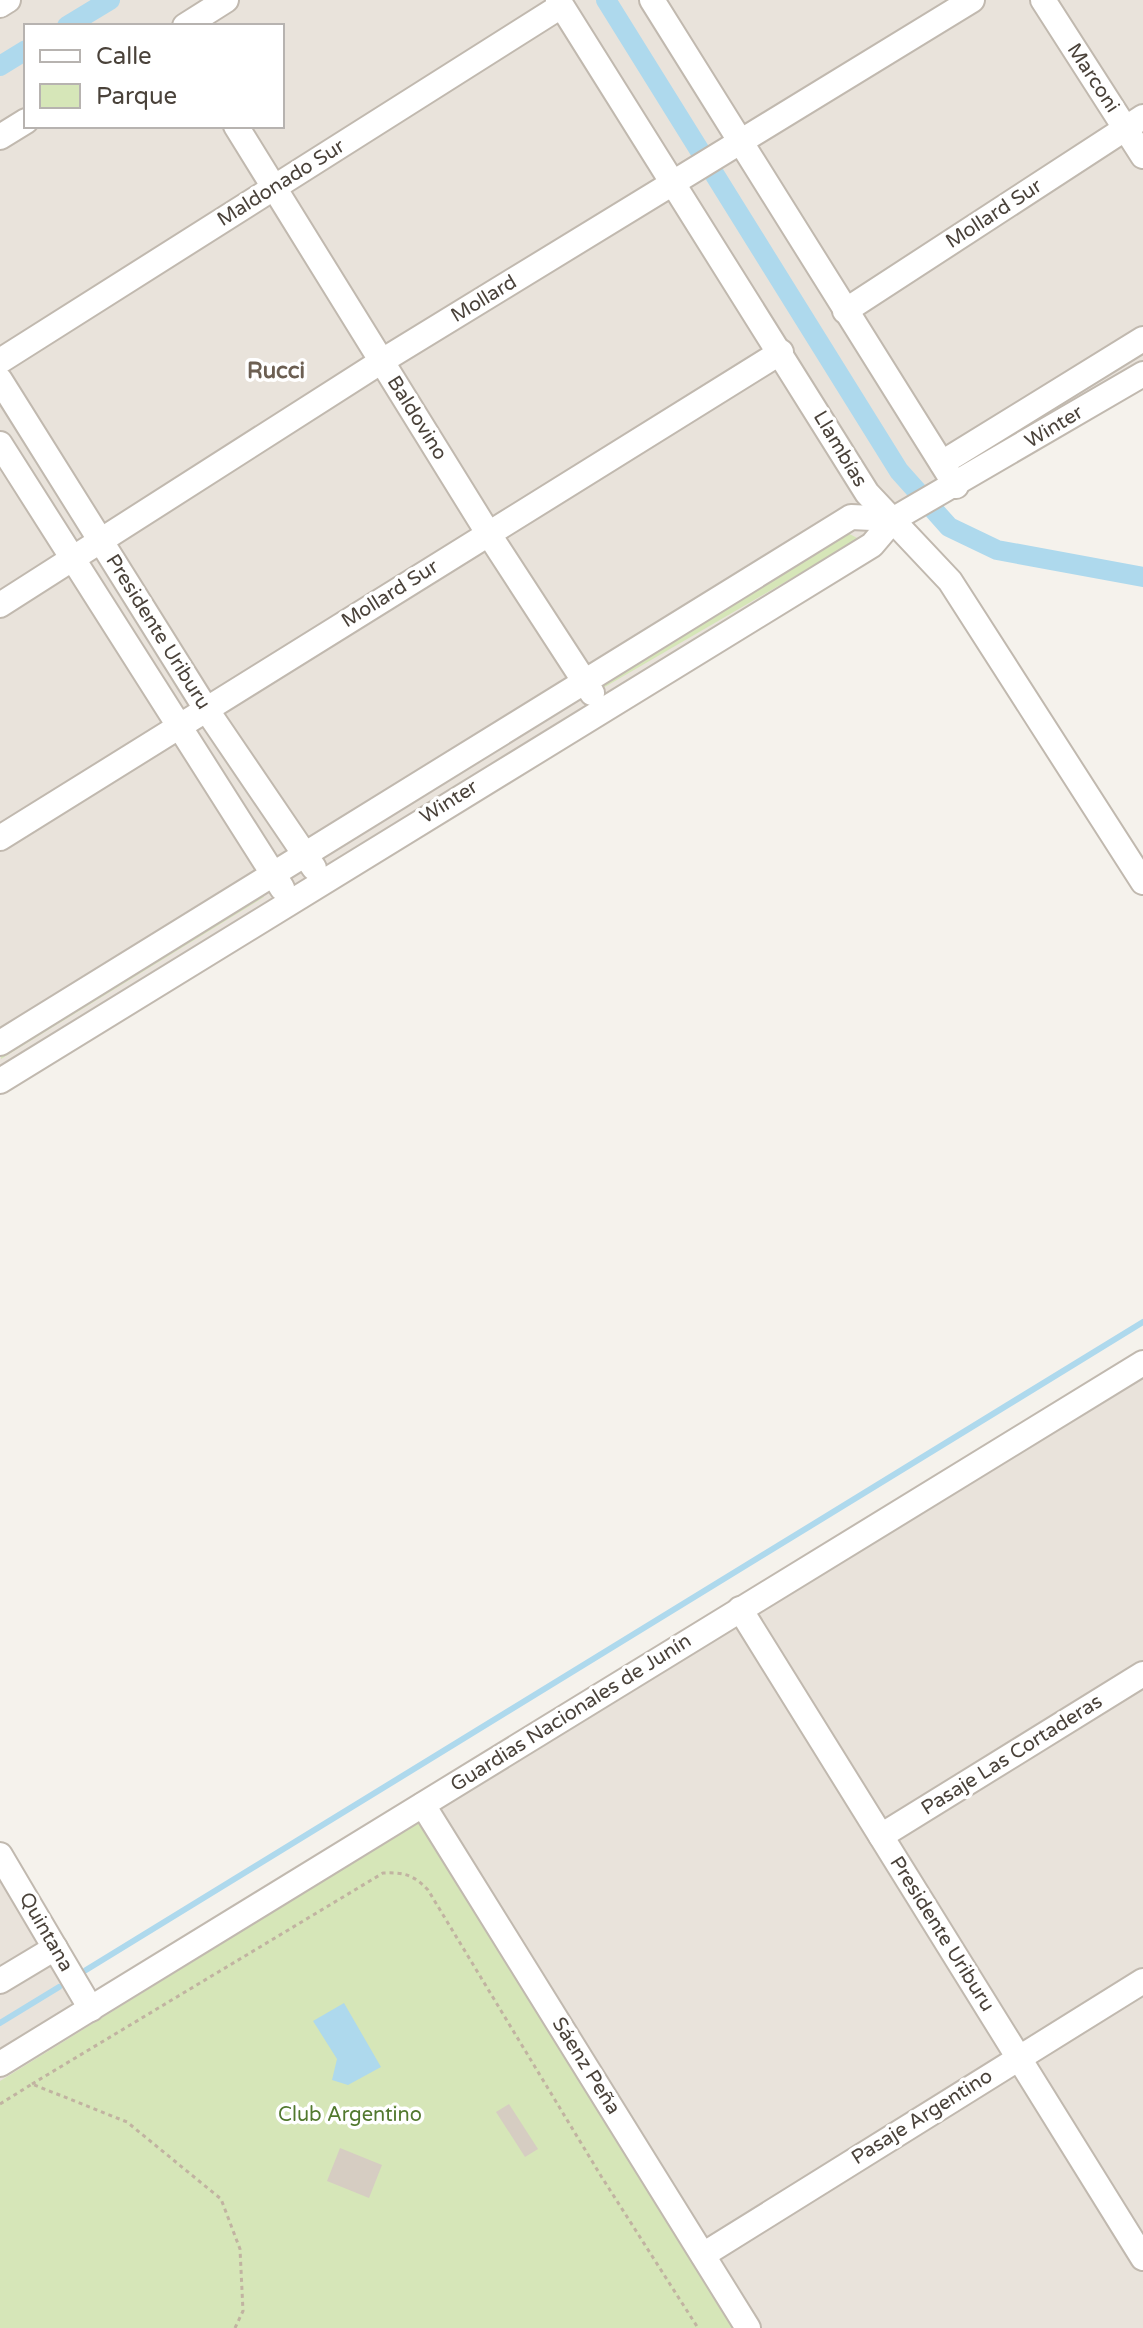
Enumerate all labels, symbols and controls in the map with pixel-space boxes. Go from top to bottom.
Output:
legend [24,24,284,128]
street label: Marconi [1062,39,1124,117]
text: Calle [96,42,152,71]
text: Parque [96,82,177,111]
street label: Maldonado Sur [213,134,349,232]
street label: Mollard Sur [942,174,1047,254]
street label: Mollard [447,270,521,328]
district label: Rucci [247,358,305,384]
street label: Baldovino [382,372,452,464]
street label: Winter [1021,400,1088,454]
street label: Llambías [808,407,872,491]
street label: Presidente Uriburu [101,550,215,714]
street label: Mollard Sur [337,555,443,633]
street label: Winter [416,775,483,829]
street label: Guardias Nacionales de Junín [446,1629,696,1797]
street label: Pasaje Las Cortaderas [917,1689,1107,1821]
street label: Presidente Uriburu [885,1852,999,2016]
street label: Quintana [14,1888,78,1976]
street label: Sáenz Peña [547,2013,625,2119]
street label: Pasaje Argentino [847,2064,997,2170]
park label: Club Argentino [278,2103,422,2127]

